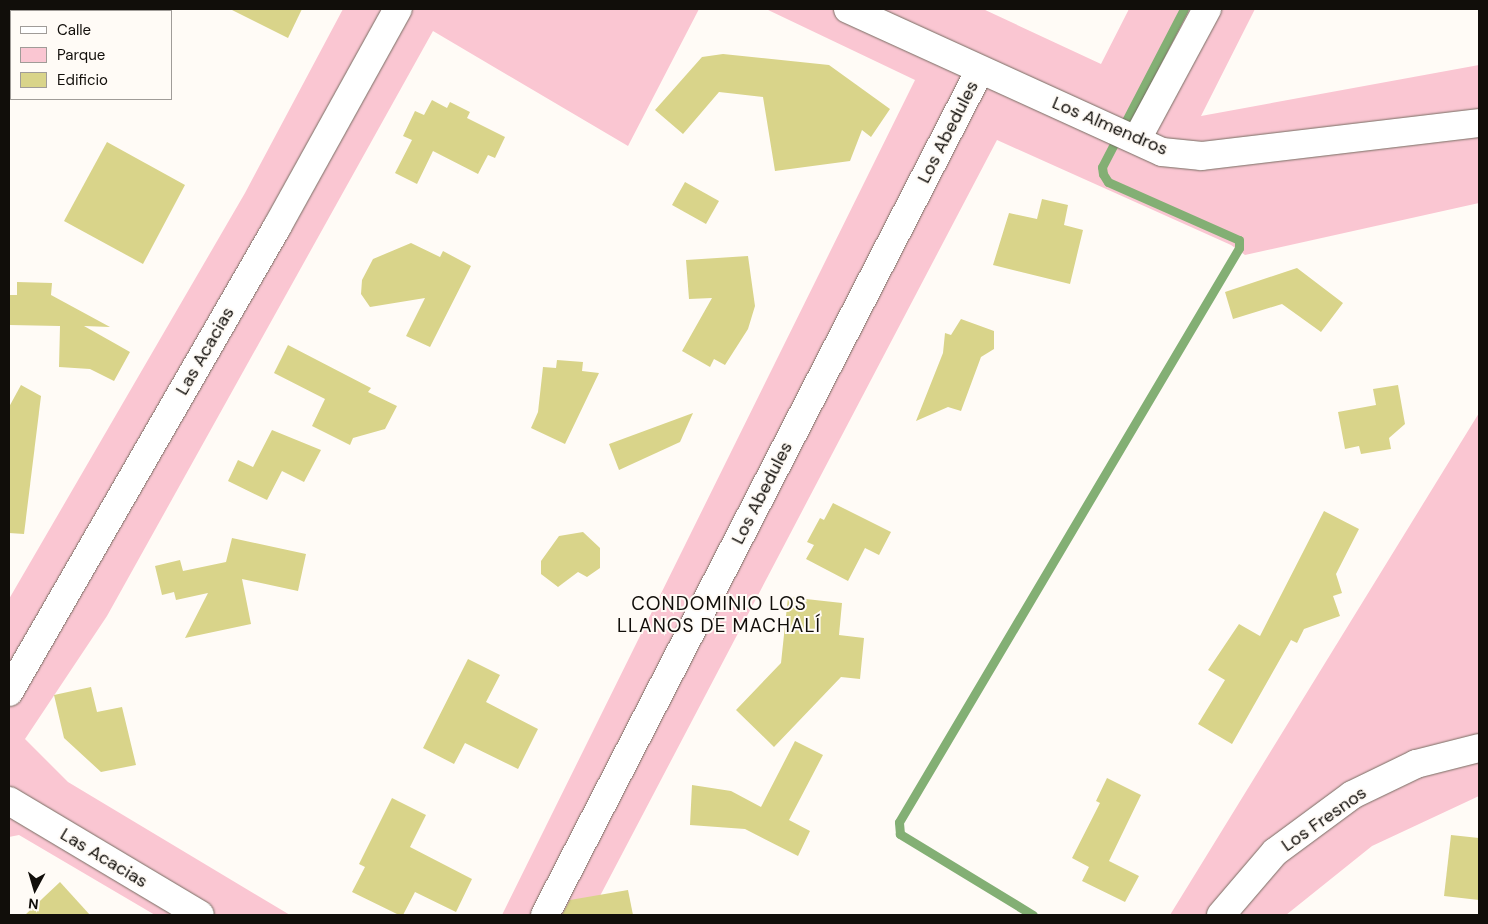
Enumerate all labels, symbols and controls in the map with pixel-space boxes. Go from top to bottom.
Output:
legend [10,10,172,100]
text: Calle [57,20,91,40]
text: Parque [57,45,105,65]
text: Edificio [57,70,108,90]
street label: Los Abedules [913,77,983,187]
street label: Los Almendros [1049,92,1171,160]
street label: Las Acacias [171,303,239,399]
street label: Los Abedules [727,438,797,548]
district label: CONDOMINIO LOS LLANOS DE MACHALÍ [615,593,823,637]
street label: Los Fresnos [1277,782,1371,856]
street label: Las Acacias [56,823,152,893]
north arrow [10,864,60,914]
text: N [27,894,39,913]

